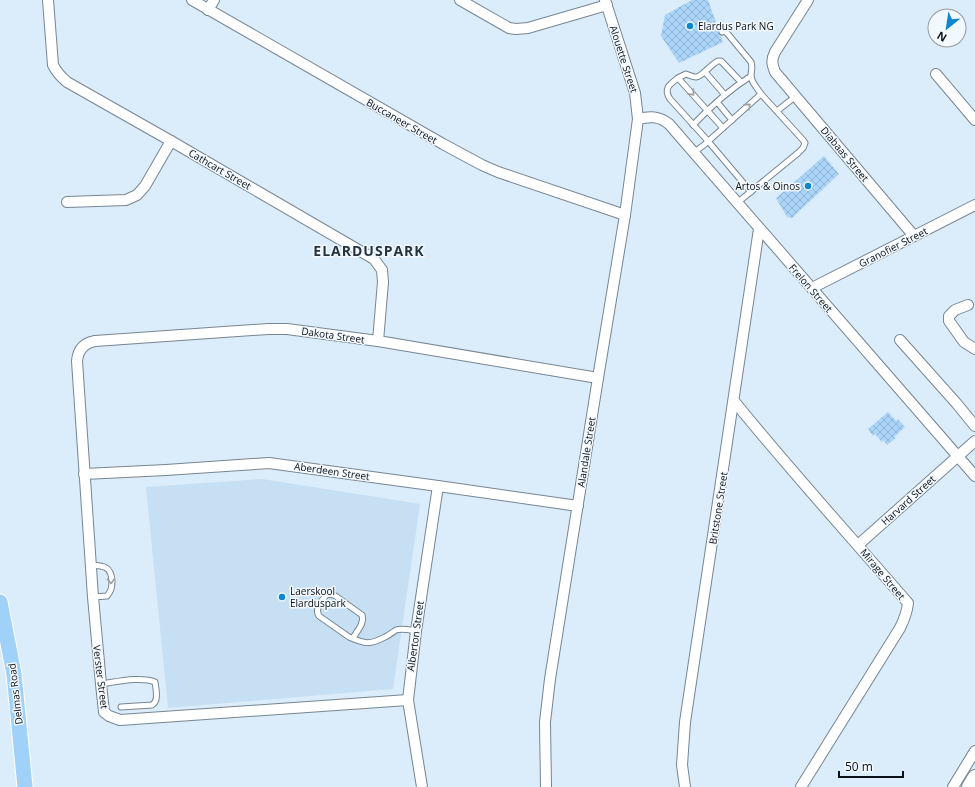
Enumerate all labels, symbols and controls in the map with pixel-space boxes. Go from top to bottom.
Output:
north arrow [927,8,967,48]
place label: Elardus Park NG [698,19,774,33]
marker: Elardus Park NG [685,21,695,31]
street label: Alouette Street [607,24,642,95]
text: N [934,28,949,46]
one-way arrow [687,88,694,96]
street label: Buccaneer Street [364,95,440,147]
one-way arrow [743,103,751,110]
street label: Diabaas Street [818,124,872,185]
street label: Cathcart Street [186,145,254,193]
place label: Artos & Oinos [736,179,800,193]
marker: Artos & Oinos [803,181,813,191]
street label: Granofier Street [856,224,930,270]
district label: ELARDUSPARK [313,241,425,260]
street label: Frelon Street [786,261,836,316]
street label: Dakota Street [300,324,366,346]
street label: Alandale Street [574,415,599,488]
street label: Aberdeen Street [293,459,371,483]
street label: Britstone Street [705,470,731,545]
street label: Harvard Street [878,472,938,528]
street label: Mirage Street [857,545,909,603]
one-way arrow [107,578,116,584]
place label: Laerskool Elarduspark [290,584,347,610]
marker: Laerskool Elarduspark [277,592,287,602]
street label: Alberton Street [403,599,427,672]
street label: Verster Street [90,644,112,710]
street label: Delmas Road [4,663,26,725]
scale bar [839,753,903,779]
text: 50 m [845,758,873,775]

